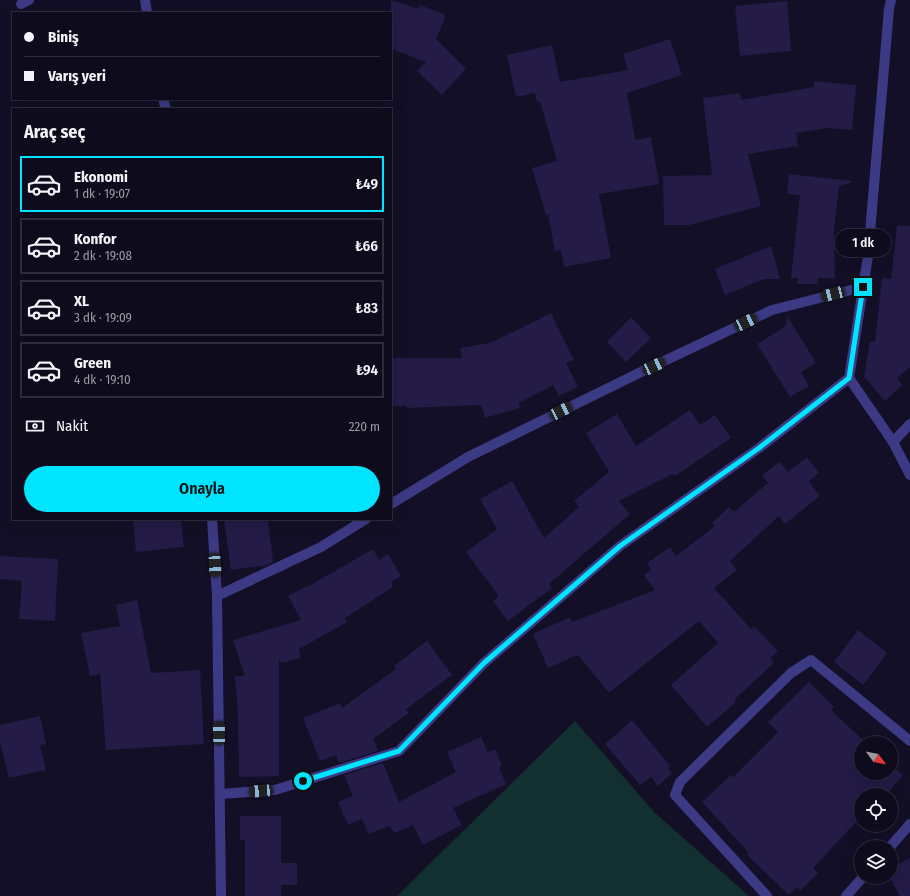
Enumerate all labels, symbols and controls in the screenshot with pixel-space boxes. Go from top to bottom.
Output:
text: Biniş [48,28,79,46]
text: Varış yeri [48,67,106,85]
text: Araç seç [24,121,85,143]
icon: car [26,166,62,202]
text: Ekonomi [74,168,128,186]
text: ₺49 [355,175,378,193]
text: 1 dk · 19:07 [74,186,130,201]
icon: car [26,228,62,264]
callout: 1 dk [835,229,891,257]
text: Konfor [74,230,117,248]
text: 1 dk [852,235,874,250]
text: ₺66 [355,237,378,255]
text: 2 dk · 19:08 [74,248,132,263]
route end [854,278,872,296]
car [820,285,846,303]
icon: car [26,290,62,326]
text: XL [74,292,89,310]
text: ₺83 [355,299,378,317]
text: 3 dk · 19:09 [74,310,132,325]
car [733,311,759,333]
icon: car [26,352,62,388]
text: Green [74,354,111,372]
car [641,355,667,377]
text: ₺94 [356,361,378,379]
text: 4 dk · 19:10 [74,372,131,387]
car [548,400,574,422]
icon: cash [24,415,46,437]
text: Nakit [56,417,88,435]
text: 220 m [349,419,380,434]
button: Onayla [24,466,380,512]
car [208,553,222,577]
car [213,721,225,745]
north arrow [854,736,898,780]
map controls [854,736,898,884]
route start [294,772,312,790]
car [249,784,273,798]
button: locate [854,788,898,832]
button: layers [854,840,898,884]

